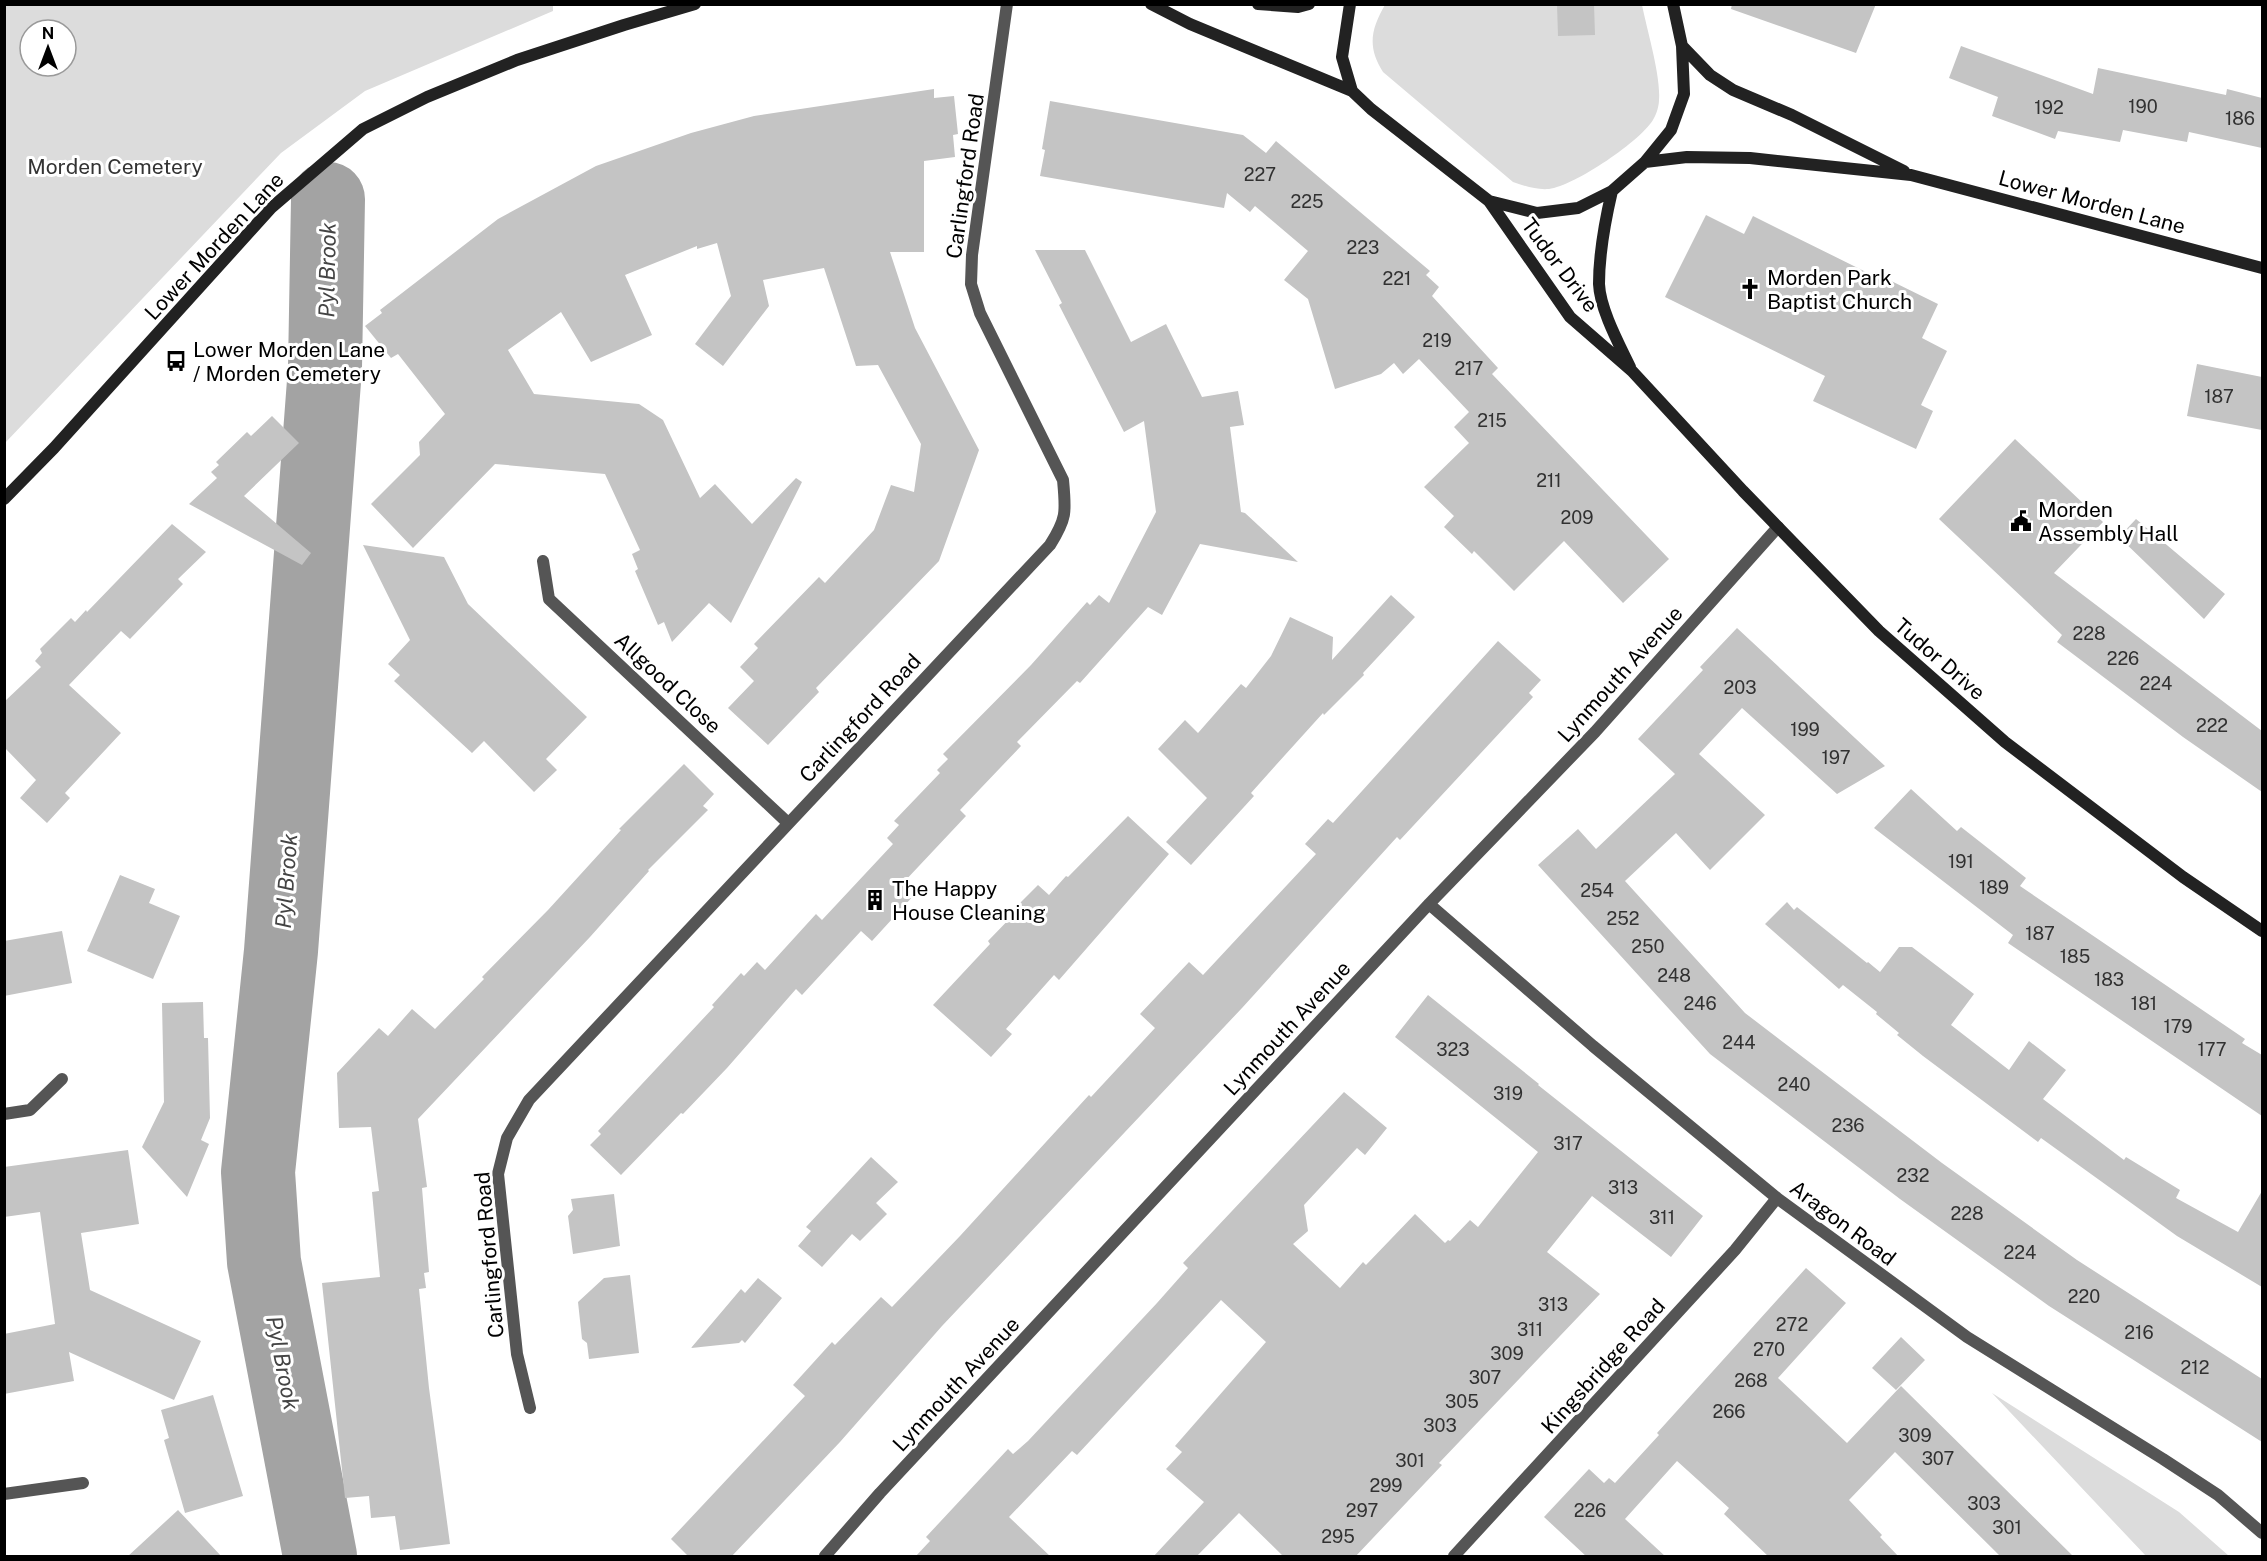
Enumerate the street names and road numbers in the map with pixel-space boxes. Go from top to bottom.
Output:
street label: Carlingford Road [941,92,989,260]
street label: Lower Morden Lane [1996,165,2188,239]
street label: Lower Morden Lane [139,167,289,325]
street label: Tudor Drive [1516,213,1604,317]
street label: Lynmouth Avenue [1552,601,1688,747]
street label: Tudor Drive [1890,613,1990,705]
street label: Allgood Close [610,627,726,739]
street label: Carlingford Road [794,649,926,787]
street label: Lynmouth Avenue [1218,956,1356,1100]
street label: Carlingford Road [469,1171,509,1339]
street label: Aragon Road [1785,1175,1901,1271]
street label: Kingsbridge Road [1536,1293,1670,1439]
street label: Lynmouth Avenue [887,1312,1025,1456]

